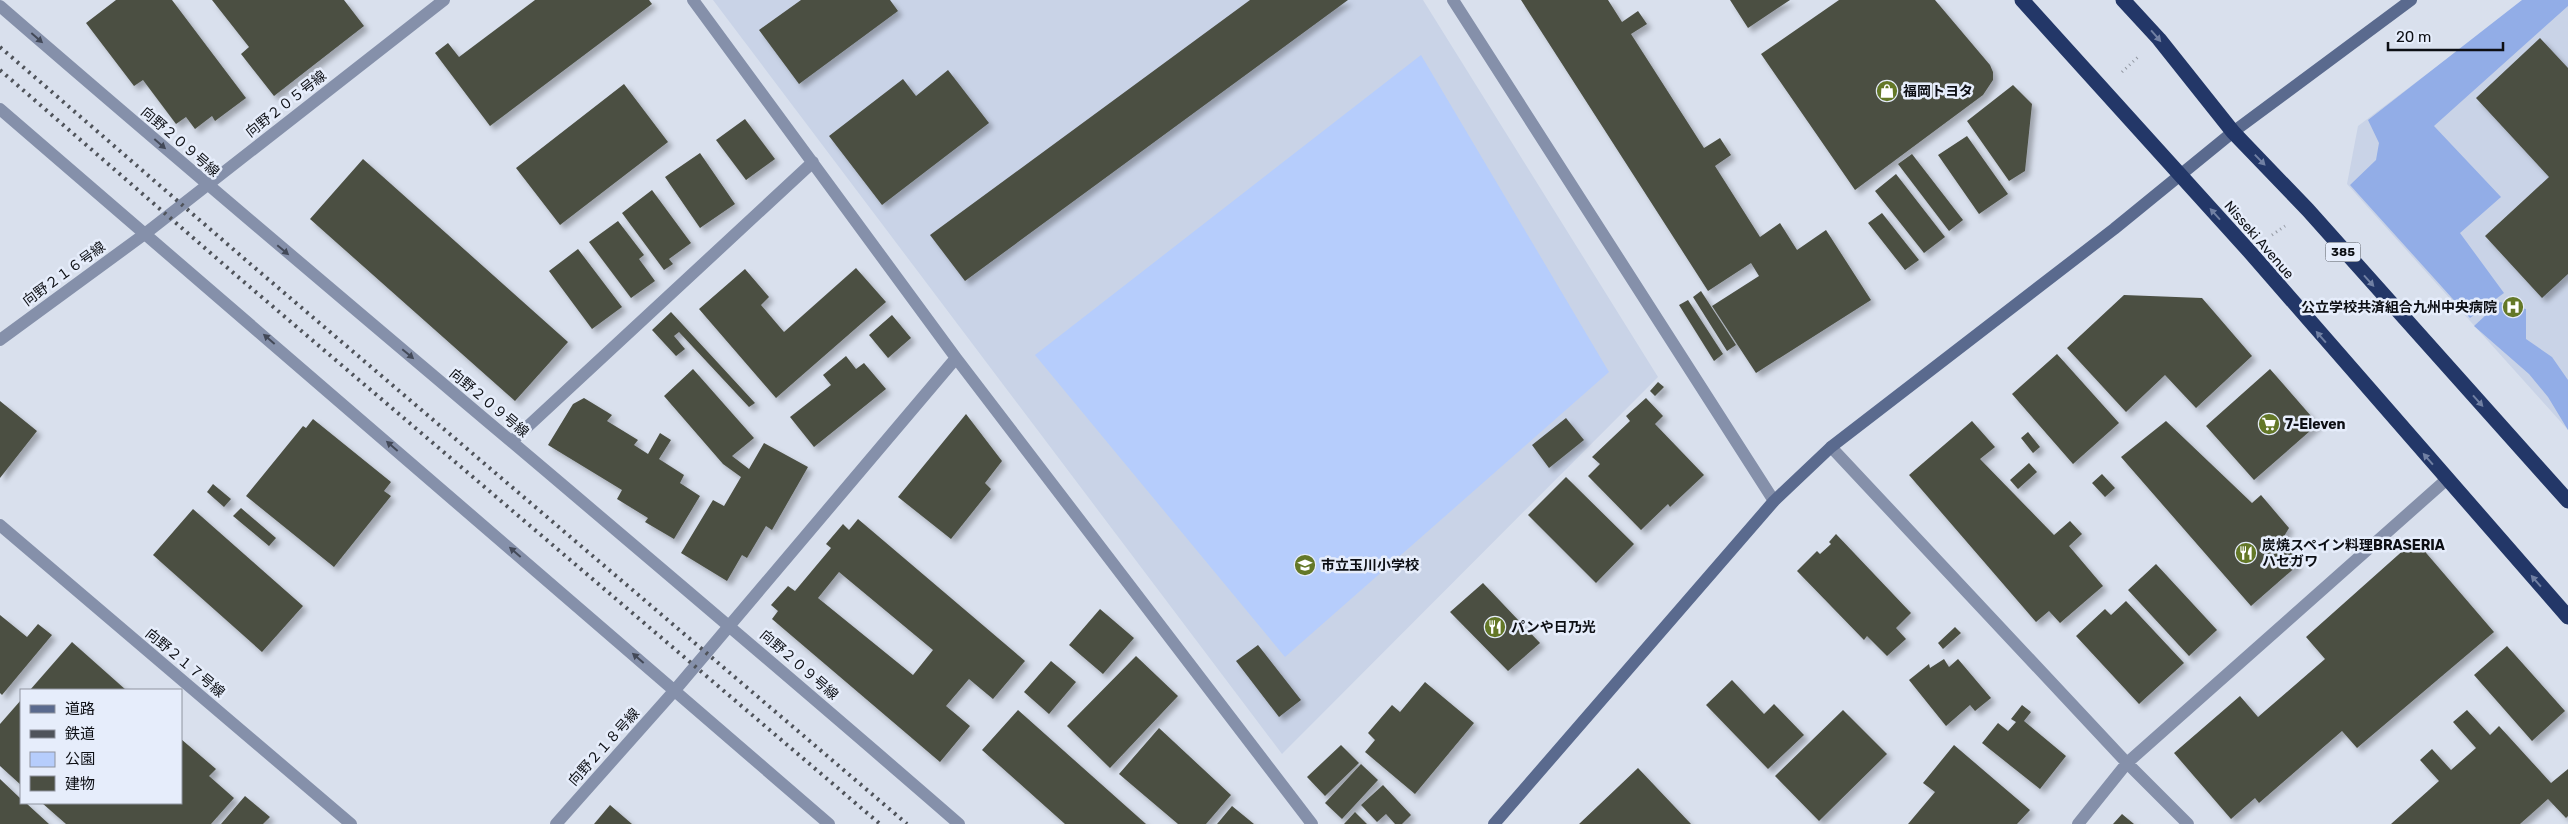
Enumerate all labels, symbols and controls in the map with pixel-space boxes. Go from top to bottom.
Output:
scale bar [2388,20,2503,52]
text: 20 m [2396,28,2431,46]
one-way arrow [2150,30,2161,43]
one-way arrow [30,32,42,44]
street label: 向野２０５号線 [242,67,330,141]
shop icon: 福岡トヨタ [1875,79,1899,103]
place label: 福岡トヨタ [1903,83,1973,100]
street label: 向野２０９号線 [137,103,223,181]
one-way arrow [153,139,166,150]
one-way arrow [2254,154,2266,166]
street label: Nisseki Avenue [2220,197,2298,283]
one-way arrow [2209,208,2221,220]
street label: 向野２１６号線 [19,238,109,310]
road number: 385 [2326,242,2360,262]
one-way arrow [277,244,290,255]
one-way arrow [2363,274,2375,286]
hospital icon: 公立学校共済組合九州中央病院 [2501,295,2525,319]
place label: 公立学校共済組合九州中央病院 [2301,299,2497,316]
one-way arrow [2316,330,2327,343]
one-way arrow [263,334,276,345]
one-way arrow [401,349,414,360]
street label: 向野２０９号線 [446,365,532,441]
one-way arrow [2472,395,2484,407]
supermarket icon: 7-Eleven [2257,412,2281,436]
place label: 7-Eleven [2285,416,2346,433]
one-way arrow [386,440,399,451]
one-way arrow [2423,453,2434,466]
place label: 炭焼スペイン料理BRASERIA ハセガワ [2262,537,2445,570]
restaurant icon: 炭焼スペイン料理BRASERIA ハセガワ [2234,541,2258,565]
one-way arrow [509,547,521,558]
school or university icon: 市立玉川小学校 [1293,553,1317,577]
place label: 市立玉川小学校 [1321,557,1419,574]
one-way arrow [2530,575,2542,587]
restaurant icon: パンや日乃光 [1483,615,1507,639]
place label: パンや日乃光 [1511,619,1596,636]
street label: 向野２１７号線 [142,625,228,701]
street label: 向野２０９号線 [756,626,842,704]
one-way arrow [632,653,644,664]
legend [20,689,182,804]
text: 道路 [65,700,95,718]
street label: 向野２１８号線 [565,705,643,789]
text: 鉄道 [65,725,95,743]
text: 公園 [65,750,95,768]
text: 建物 [65,775,95,793]

